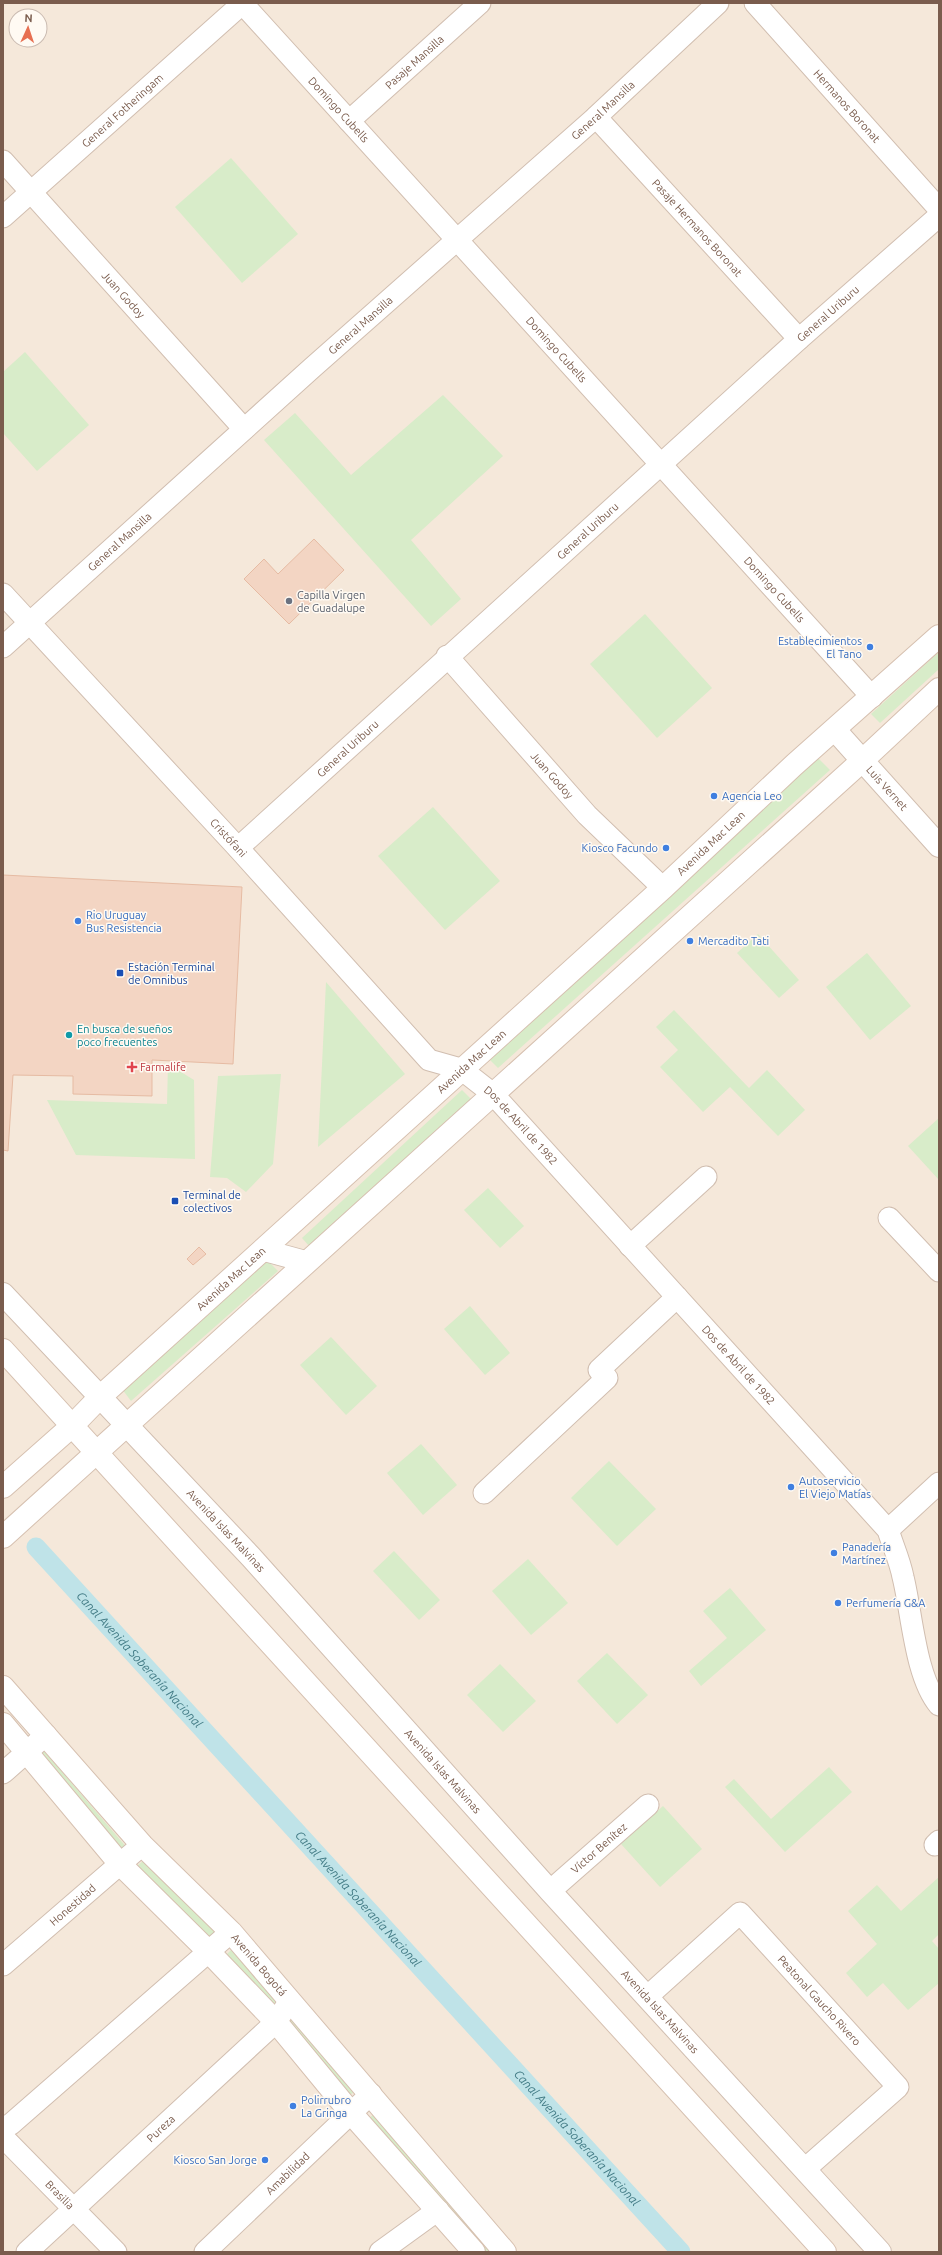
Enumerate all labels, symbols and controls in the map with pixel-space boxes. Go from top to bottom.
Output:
north arrow [8,8,48,48]
text: N [24,12,33,24]
street label: Pasaje Mansilla [383,33,446,91]
street label: Hermanos Boronat [811,67,883,145]
street label: General Fotheringam [79,71,165,150]
street label: Domingo Cubells [306,74,372,145]
street label: General Mansilla [569,78,637,142]
street label: Pasaje Hermanos Boronat [650,177,745,279]
street label: Juan Godoy [99,269,148,321]
street label: General Uriburu [794,283,861,344]
street label: General Mansilla [326,294,395,357]
street label: Domingo Cubells [524,314,589,385]
street label: General Uriburu [554,500,621,562]
street label: General Mansilla [85,510,154,574]
street label: Domingo Cubells [742,554,807,625]
place label: Capilla Virgen de Guadalupe [297,589,365,614]
marker: Capilla Virgen de Guadalupe [284,596,294,606]
place label: Establecimientos El Tano [778,635,862,660]
marker: Establecimientos El Tano [865,642,875,652]
street label: General Uriburu [314,718,381,779]
street label: Juan Godoy [528,750,576,802]
street label: Luis Vernet [864,763,910,813]
place label: Agencia Leo [722,790,782,802]
marker: Agencia Leo [709,791,719,801]
street label: Avenida Mac Lean [674,808,747,878]
street label: Cristófani [208,816,249,859]
place label: Kiosco Facundo [582,842,658,854]
marker: Kiosco Facundo [661,843,671,853]
place label: Rio Uruguay Bus Resistencia [86,909,162,934]
marker: Rio Uruguay Bus Resistencia [73,916,83,926]
place label: Mercadito Tati [698,935,769,947]
marker: Mercadito Tati [685,936,695,946]
place label: Estación Terminal de Omnibus [128,961,215,986]
marker: Estación Terminal de Omnibus [115,968,125,978]
place label: En busca de sueños poco frecuentes [77,1023,173,1048]
street label: Avenida Mac Lean [434,1027,508,1095]
marker: En busca de sueños poco frecuentes [64,1030,74,1040]
place label: Farmalife [140,1061,186,1073]
marker: Farmalife [127,1062,137,1072]
street label: Dos de Abril de 1982 [482,1083,560,1167]
place label: Terminal de colectivos [183,1189,241,1214]
marker: Terminal de colectivos [170,1196,180,1206]
street label: Avenida Mac Lean [194,1244,268,1313]
street label: Dos de Abril de 1982 [700,1323,777,1407]
place label: Autoservicio El Viejo Matías [799,1475,871,1500]
marker: Autoservicio El Viejo Matías [786,1482,796,1492]
street label: Avenida Islas Malvinas [184,1487,267,1574]
place label: Panadería Martínez [842,1541,891,1566]
marker: Panadería Martínez [829,1548,839,1558]
water label: Canal Avenida Soberanía Nacional [74,1589,205,1731]
place label: Perfumería G&A [846,1597,926,1609]
marker: Perfumería G&A [833,1598,843,1608]
street label: Avenida Islas Malvinas [402,1727,484,1816]
street label: Víctor Benítez [569,1820,629,1876]
water label: Canal Avenida Soberanía Nacional [293,1828,424,1970]
street label: Honestidad [47,1882,98,1928]
street label: Avenida Bogotá [229,1931,289,1998]
street label: Peatonal Gaucho Rivero [775,1953,863,2048]
street label: Avenida Islas Malvinas [619,1967,701,2056]
water label: Canal Avenida Soberanía Nacional [512,2067,643,2209]
place label: Polirrubro La Gringa [301,2094,351,2119]
marker: Polirrubro La Gringa [288,2101,298,2111]
street label: Pureza [144,2113,177,2144]
street label: Amabilidad [263,2150,312,2197]
place label: Kiosco San Jorge [174,2154,257,2166]
marker: Kiosco San Jorge [260,2155,270,2165]
street label: Brasilia [43,2178,77,2212]

